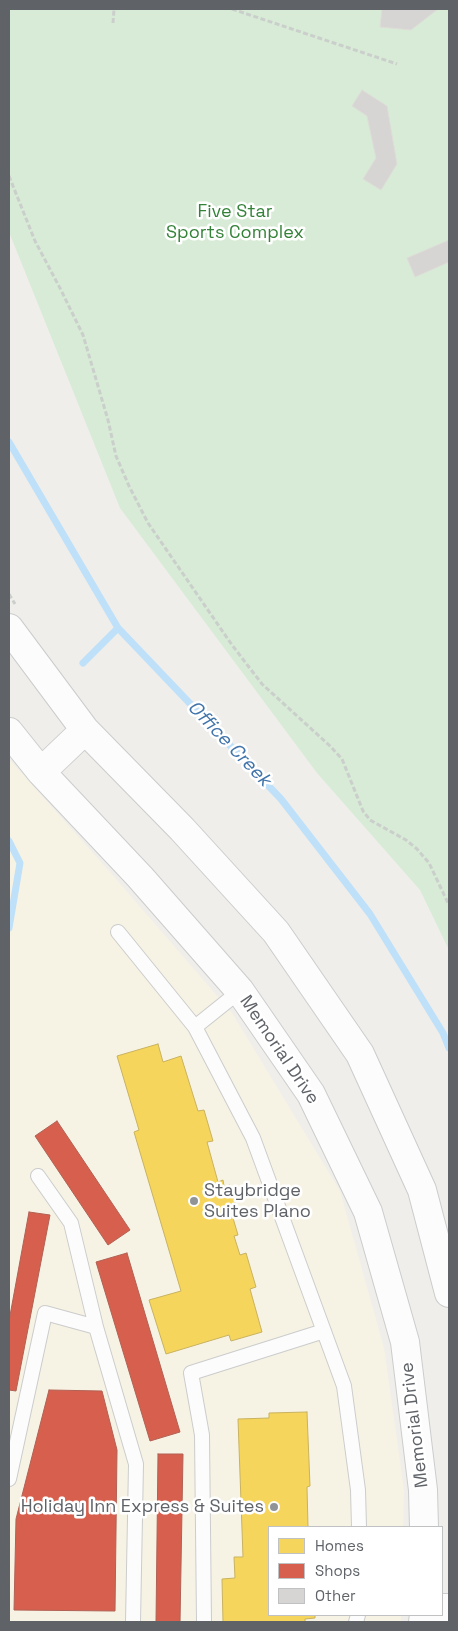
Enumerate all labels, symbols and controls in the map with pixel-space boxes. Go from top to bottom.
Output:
park label: Five Star Sports Complex [166,201,304,243]
water label: Office Creek [182,696,276,792]
street label: Memorial Drive [235,992,323,1108]
place label: Staybridge Suites Plano [204,1180,311,1222]
marker: Staybridge Suites Plano [188,1195,200,1207]
street label: Memorial Drive [397,1361,433,1489]
place label: Holiday Inn Express & Suites [21,1496,264,1518]
marker: Holiday Inn Express & Suites [268,1501,280,1513]
legend [268,1526,443,1616]
text: Homes [315,1536,364,1555]
text: Shops [315,1561,360,1580]
text: Other [315,1586,356,1605]

